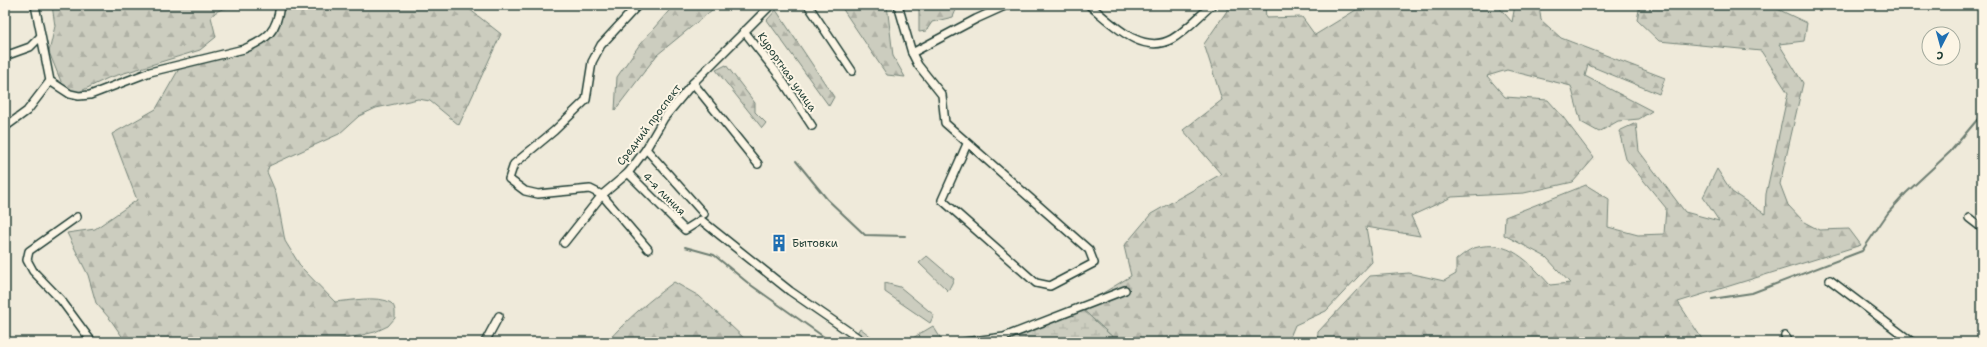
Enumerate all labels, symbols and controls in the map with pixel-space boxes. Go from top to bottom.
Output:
north arrow [1921,26,1961,66]
street label: Курортная улица [754,29,820,115]
text: С [1936,48,1944,63]
street label: Средний проспект [613,81,685,169]
street label: 4-я линия [639,169,689,219]
building icon: Бытовки [769,233,789,253]
place label: Бытовки [792,236,838,251]

